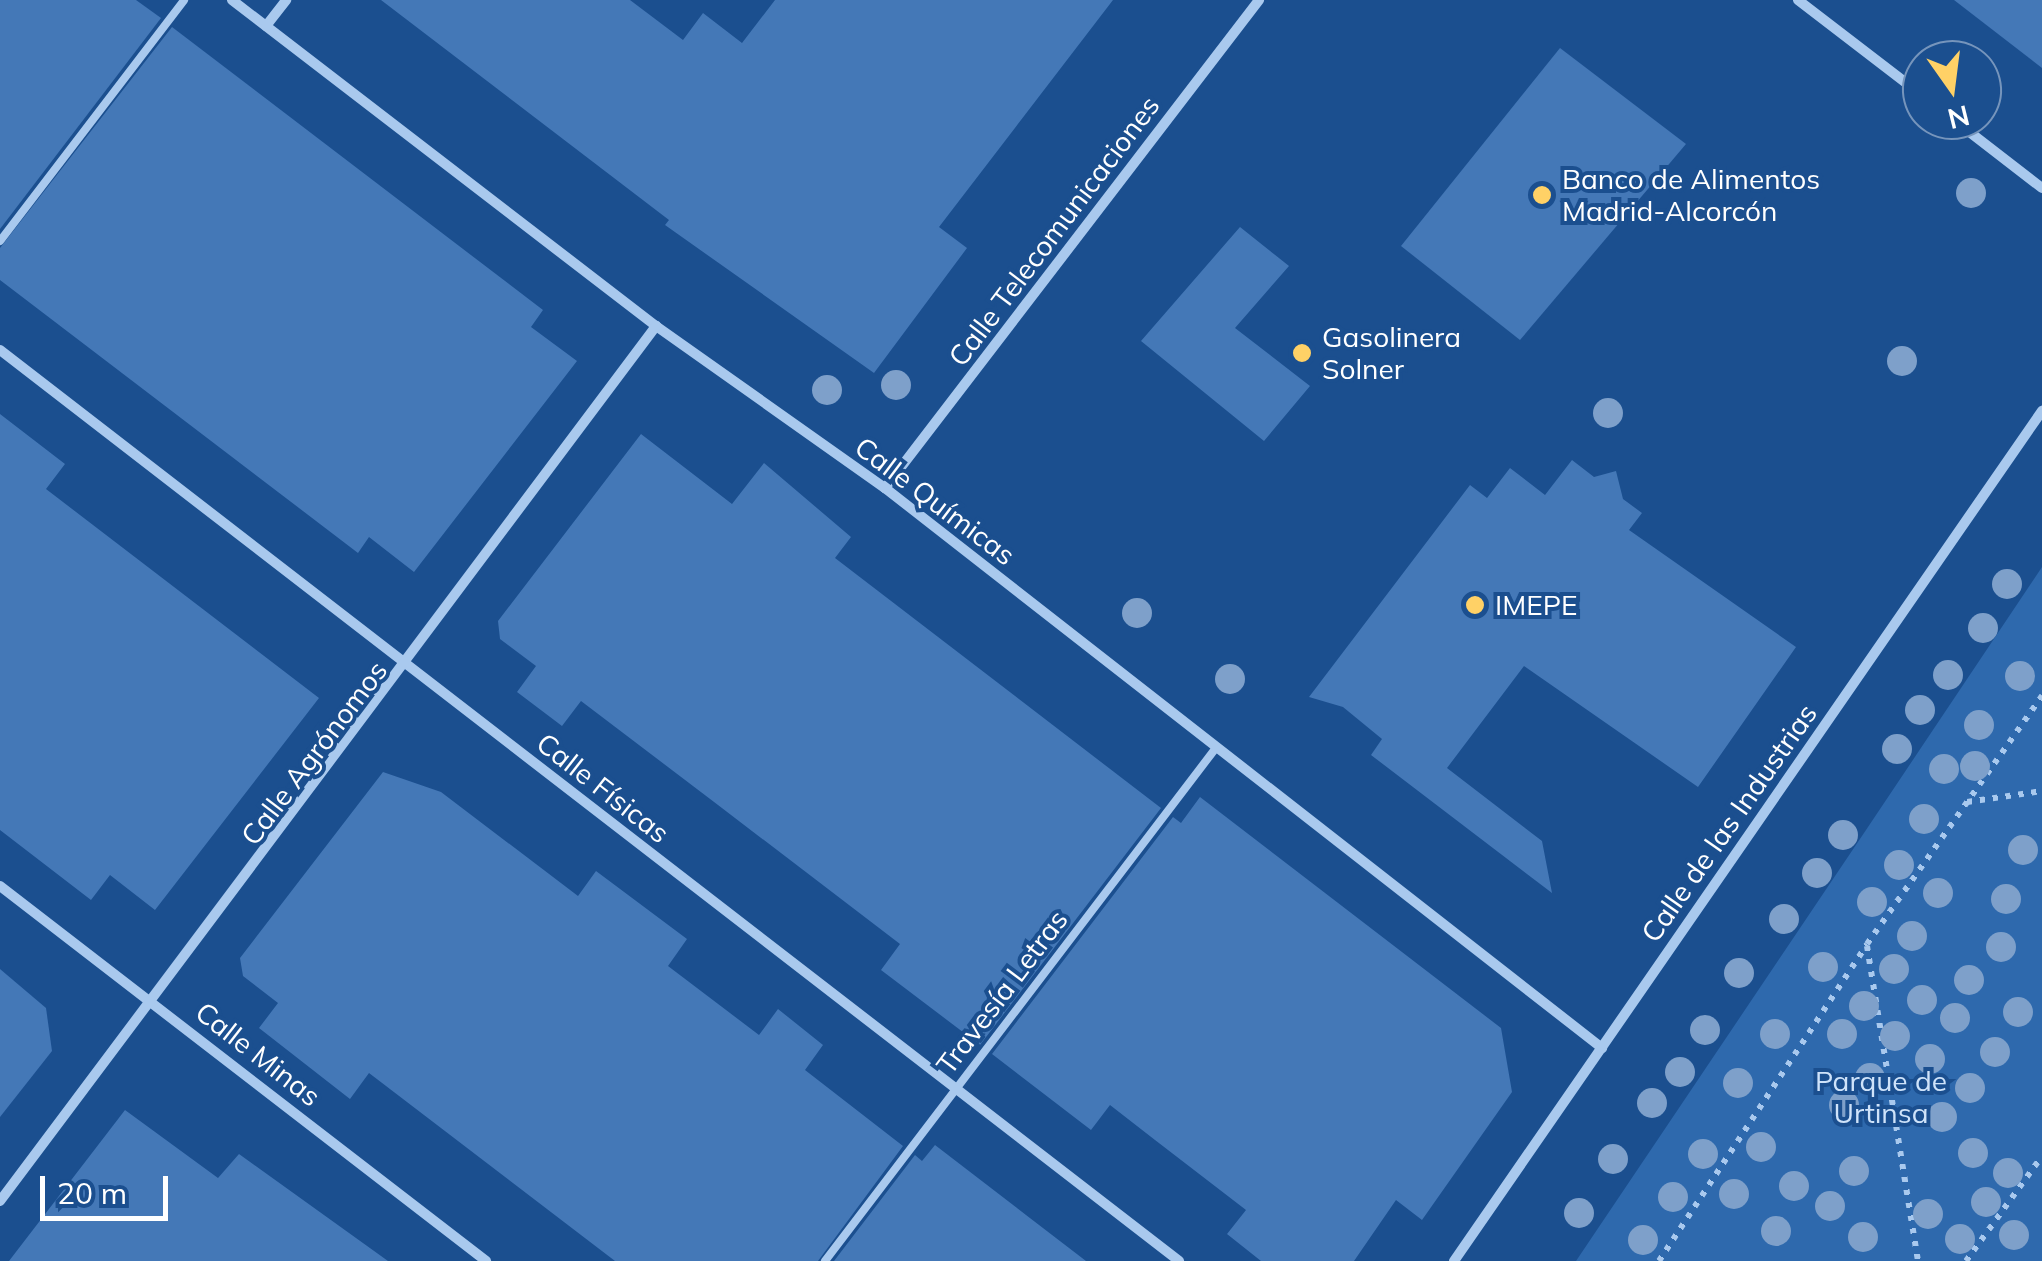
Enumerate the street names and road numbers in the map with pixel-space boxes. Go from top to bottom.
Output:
street label: Calle Telecomunicaciones [942,89,1166,373]
street label: Calle Químicas [848,430,1022,572]
street label: Calle Agrónomos [234,654,394,852]
street label: Calle de las Industrias [1634,697,1824,949]
street label: Calle Físicas [530,726,676,850]
street label: Travesía Letras [929,903,1075,1081]
street label: Calle Minas [189,995,327,1113]

